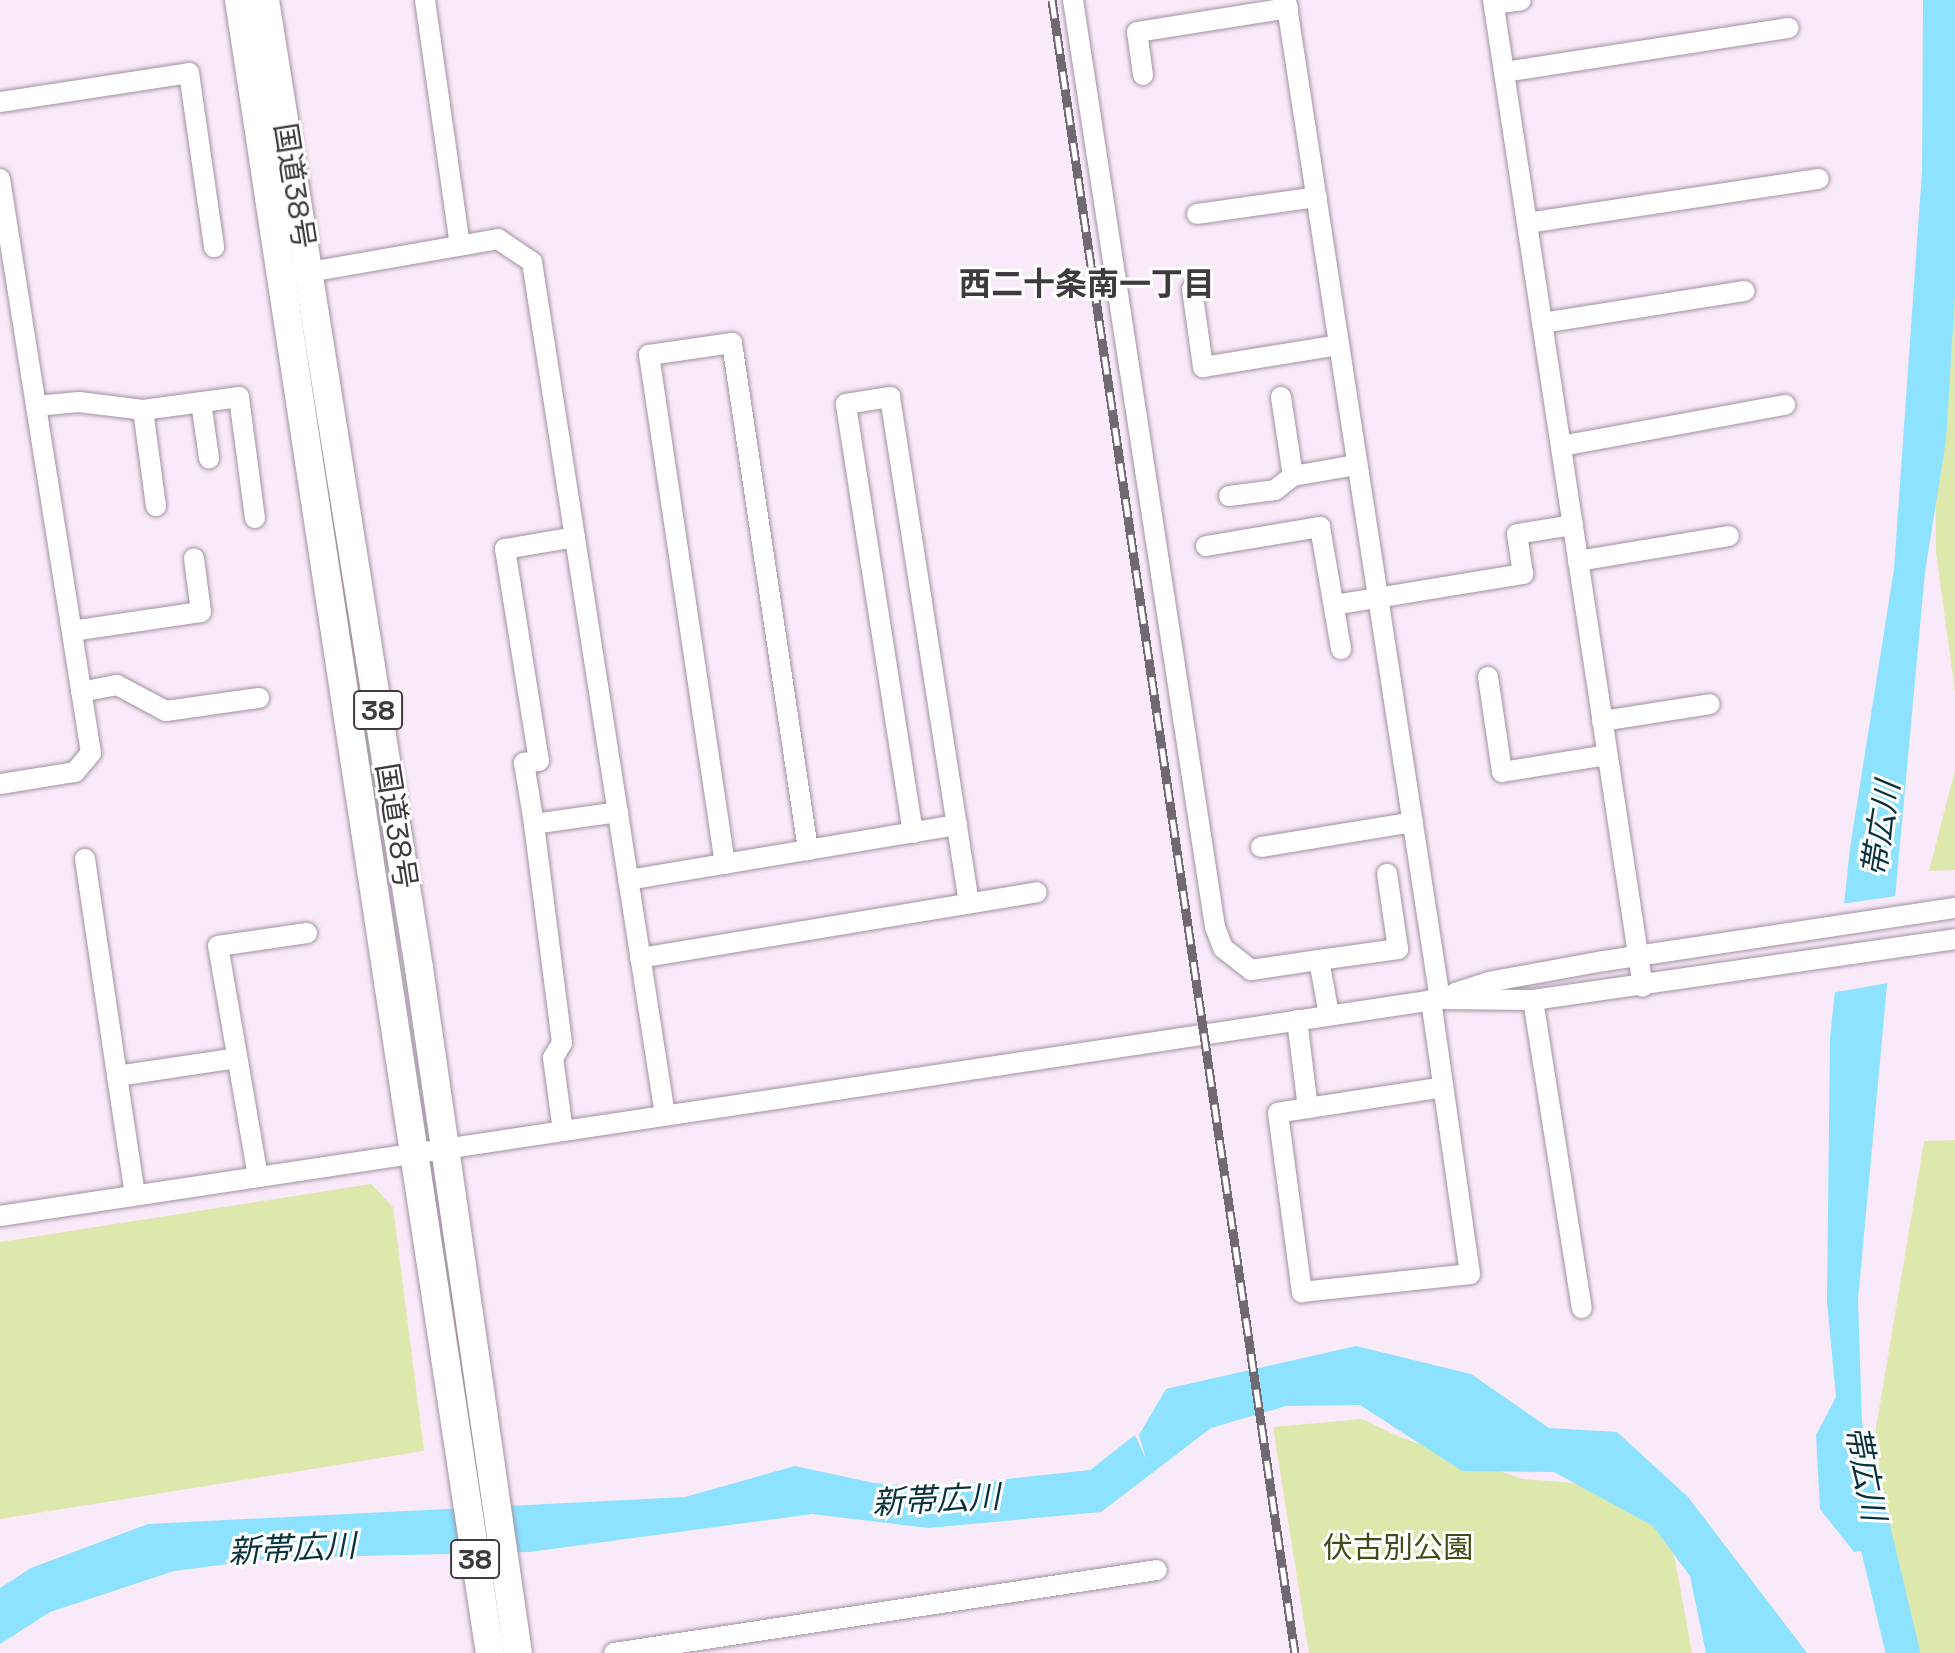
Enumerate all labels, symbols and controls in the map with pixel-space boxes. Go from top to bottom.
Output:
street label: 国道38号 [266,121,322,251]
district label: 西二十条南一丁目 [959,265,1215,303]
road number: 38 [352,686,404,734]
street label: 国道38号 [368,761,424,891]
water label: 帯広川 [1855,779,1907,879]
water label: 帯広川 [1837,1422,1893,1524]
water label: 新帯広川 [871,1477,1001,1523]
water label: 新帯広川 [227,1526,357,1572]
park label: 伏古別公園 [1323,1530,1473,1566]
road number: 38 [449,1535,501,1583]

